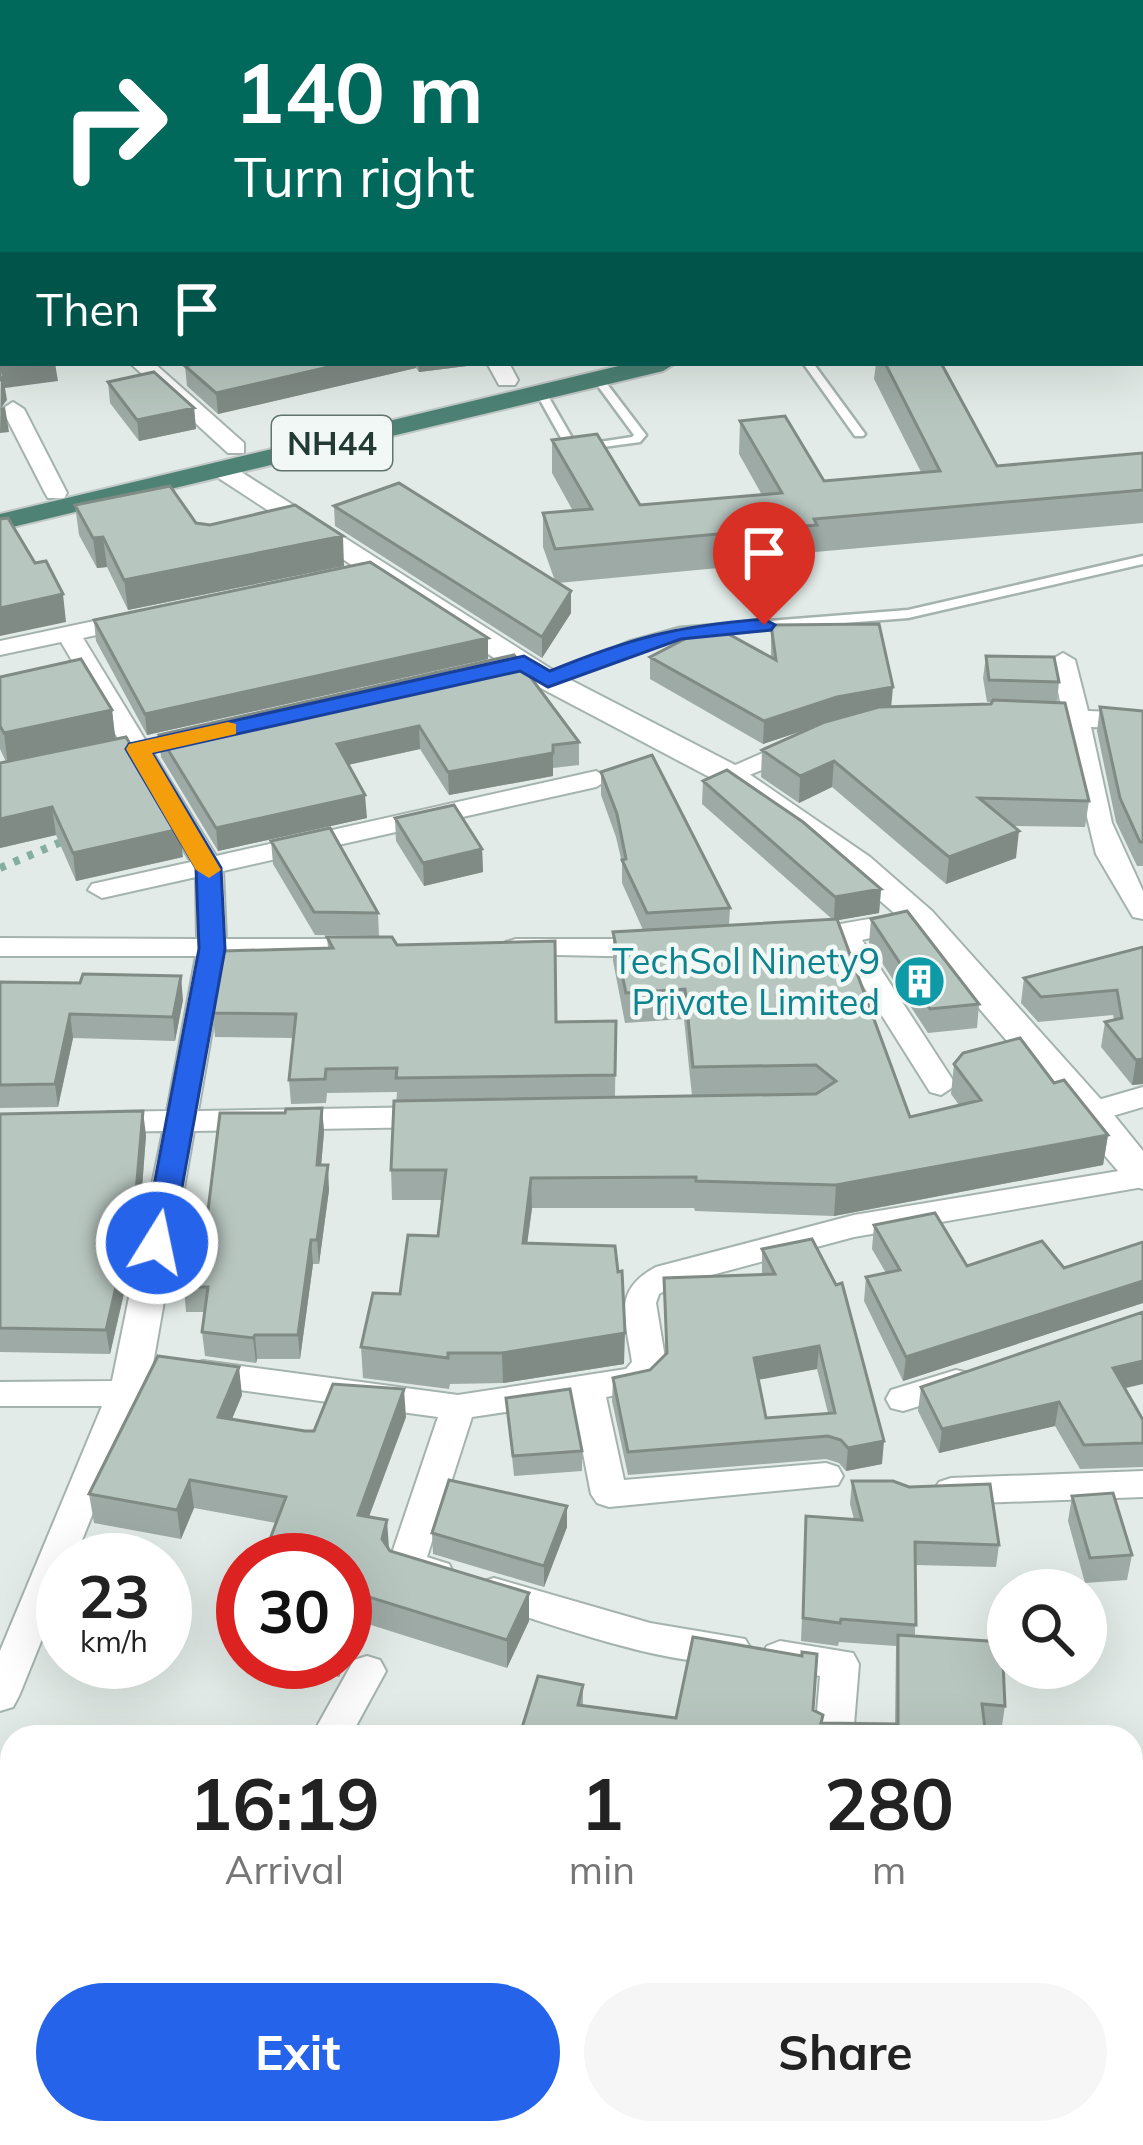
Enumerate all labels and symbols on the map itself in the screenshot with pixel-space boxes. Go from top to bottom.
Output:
road number: NH44 [272,416,392,470]
pin [713,502,815,625]
place label: TechSol Ninety9 Private Limited [612,938,880,1024]
building icon: TechSol Ninety9 Private Limited [891,954,947,1010]
position arrow [94,1180,220,1306]
speed limit sign: 30 [216,1533,372,1689]

